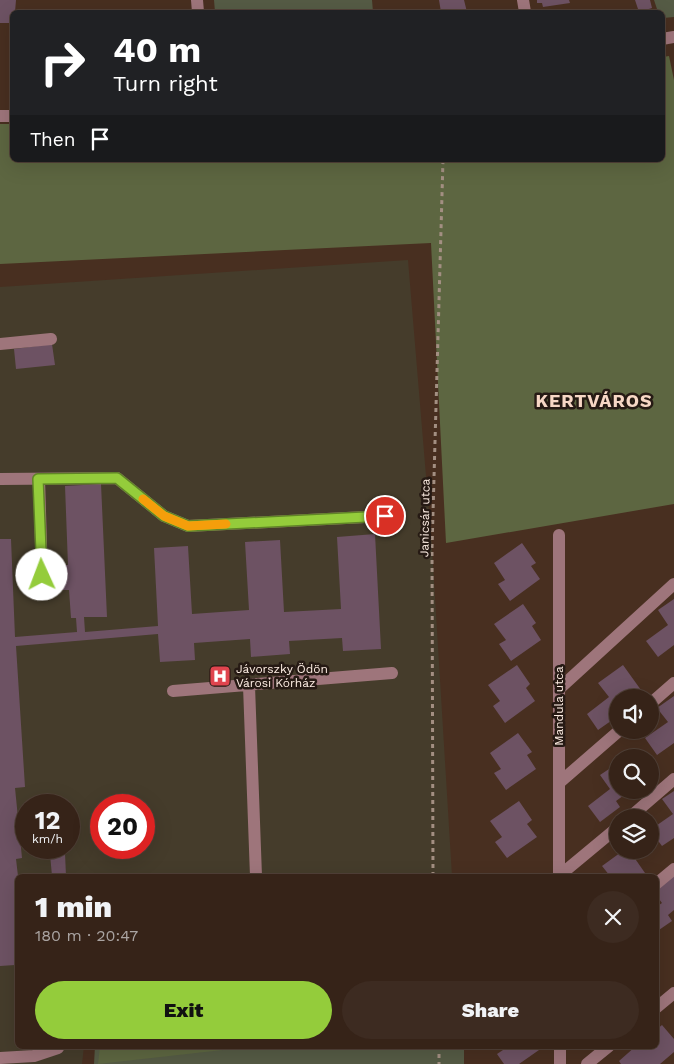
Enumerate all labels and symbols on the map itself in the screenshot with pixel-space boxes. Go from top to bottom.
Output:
district label: KERTVÁROS [535,390,653,411]
street label: Janicsár utca [417,478,433,557]
pin [364,495,406,537]
position arrow [15,548,67,600]
place label: Jávorszky Ödön Városi Kórház [236,662,328,690]
hospital icon: Jávorszky Ödön Városi Kórház [208,664,232,688]
street label: Mandula utca [552,666,566,746]
speed limit sign: 20 [90,794,155,859]

